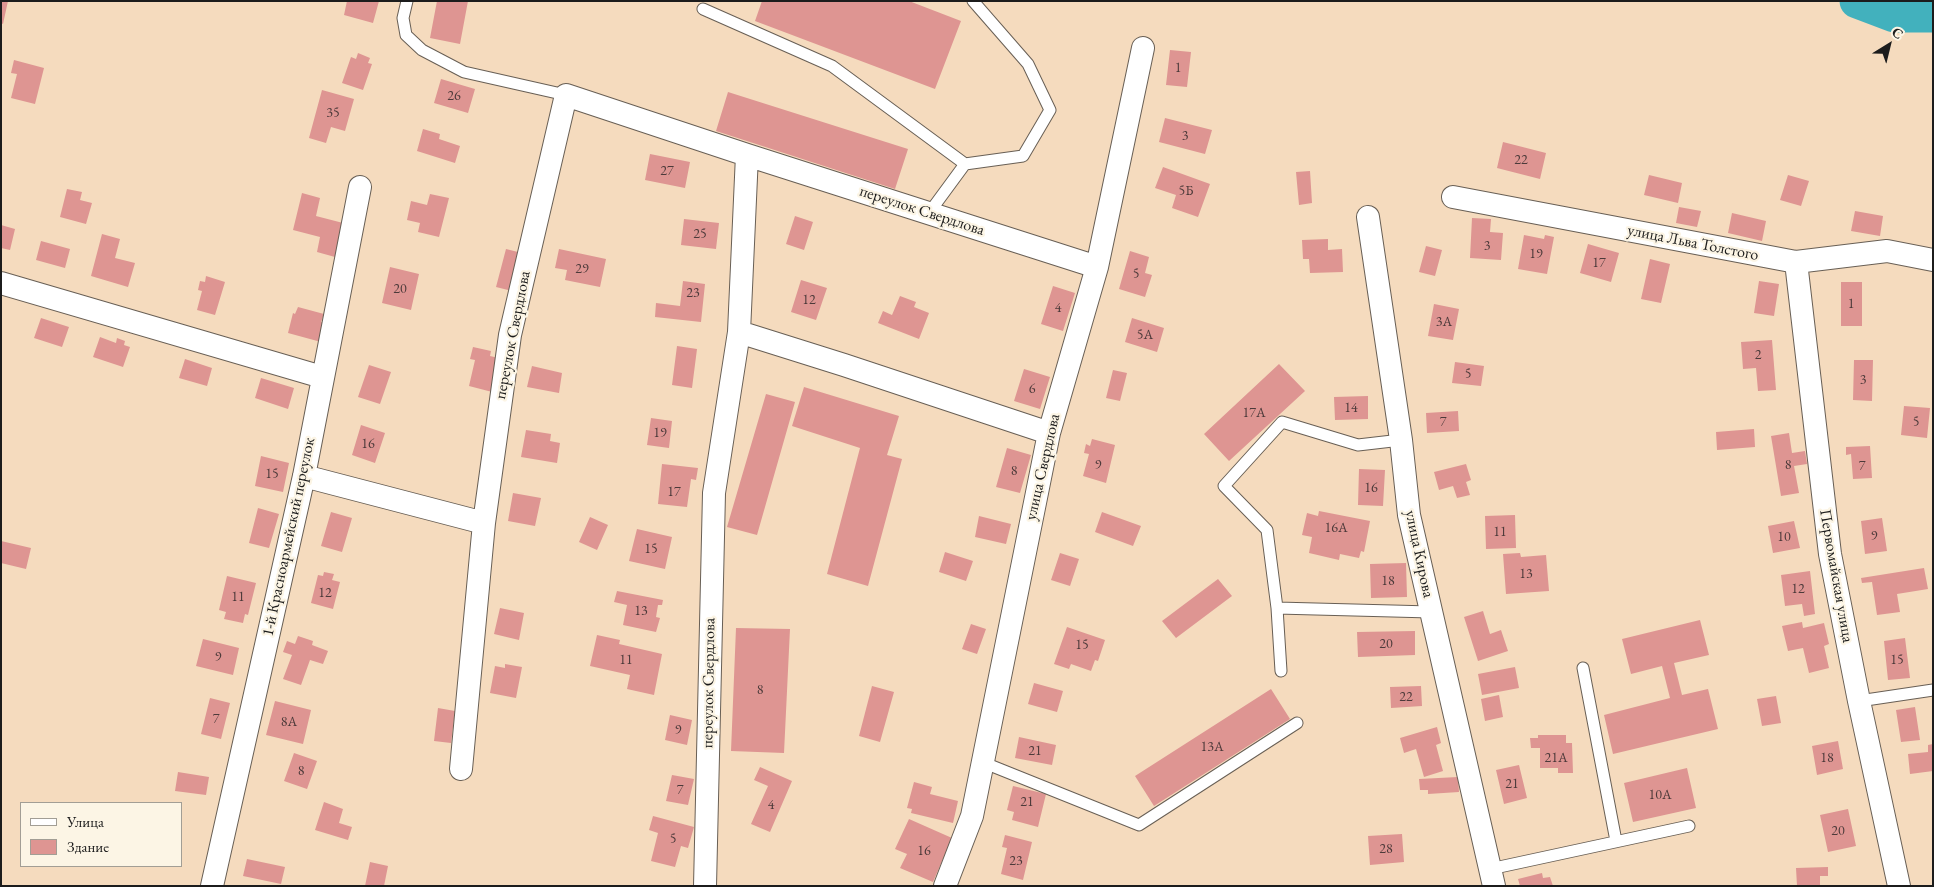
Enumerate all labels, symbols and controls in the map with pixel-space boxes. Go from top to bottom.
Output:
north arrow [1864,20,1914,70]
text: С [1889,23,1907,43]
house number: 1 [1175,60,1181,76]
house number: 26 [447,88,461,104]
house number: 35 [326,105,340,121]
house number: 3 [1182,128,1188,144]
house number: 22 [1514,152,1528,168]
house number: 27 [660,163,674,179]
street label: переулок Свердлова [857,182,987,240]
house number: 5Б [1179,183,1193,199]
street label: улица Льва Толстого [1626,221,1760,265]
house number: 25 [693,226,707,242]
house number: 3 [1484,238,1490,254]
house number: 19 [1529,246,1543,262]
house number: 17 [1592,255,1606,271]
house number: 29 [575,261,589,277]
house number: 5 [1133,266,1139,282]
street label: переулок Свердлова [491,269,535,401]
house number: 20 [393,281,407,297]
house number: 23 [686,285,700,301]
house number: 12 [802,292,816,308]
house number: 1 [1848,296,1854,312]
house number: 4 [1055,300,1061,316]
house number: 3А [1436,314,1452,330]
house number: 5А [1137,327,1153,343]
house number: 2 [1755,347,1761,363]
house number: 5 [1465,366,1471,382]
house number: 3 [1860,372,1866,388]
house number: 6 [1029,381,1035,397]
house number: 14 [1344,400,1358,416]
house number: 17А [1242,405,1266,421]
street label: улица Свердлова [1021,412,1065,522]
house number: 7 [1440,414,1446,430]
house number: 5 [1913,414,1919,430]
house number: 19 [653,425,667,441]
street label: 1-й Красноармейский переулок [259,436,319,638]
house number: 16 [361,436,375,452]
house number: 9 [1095,457,1101,473]
house number: 8 [1785,457,1791,473]
house number: 7 [1859,458,1865,474]
house number: 8 [1011,463,1017,479]
house number: 15 [265,466,279,482]
house number: 16 [1364,480,1378,496]
house number: 17 [667,484,681,500]
street label: улица Кирова [1400,508,1438,600]
street label: Первомайская улица [1815,508,1857,644]
house number: 16А [1324,520,1348,536]
house number: 11 [1493,524,1507,540]
house number: 9 [1871,528,1877,544]
house number: 10 [1777,529,1791,545]
house number: 15 [644,541,658,557]
house number: 13 [1519,566,1533,582]
house number: 18 [1381,573,1395,589]
house number: 12 [1791,581,1805,597]
house number: 12 [318,585,332,601]
house number: 11 [231,589,245,605]
house number: 13 [634,603,648,619]
street label: переулок Свердлова [698,618,720,748]
house number: 20 [1379,636,1393,652]
house number: 15 [1075,637,1089,653]
house number: 9 [215,649,221,665]
house number: 11 [619,652,633,668]
house number: 15 [1890,652,1904,668]
house number: 8 [757,682,763,698]
house number: 22 [1399,689,1413,705]
house number: 7 [213,711,219,727]
house number: 8А [281,714,297,730]
house number: 9 [675,722,681,738]
house number: 13А [1200,739,1224,755]
house number: 21 [1028,743,1042,759]
house number: 21А [1544,750,1568,766]
house number: 18 [1820,750,1834,766]
house number: 8 [298,763,304,779]
house number: 21 [1505,776,1519,792]
house number: 7 [677,782,683,798]
house number: 10А [1648,787,1672,803]
house number: 21 [1020,794,1034,810]
house number: 4 [768,797,774,813]
legend [20,802,182,867]
text: Улица [67,812,104,831]
house number: 20 [1831,823,1845,839]
house number: 5 [670,831,676,847]
text: Здание [67,837,109,856]
house number: 28 [1379,841,1393,857]
house number: 16 [917,843,931,859]
house number: 23 [1009,853,1023,869]

